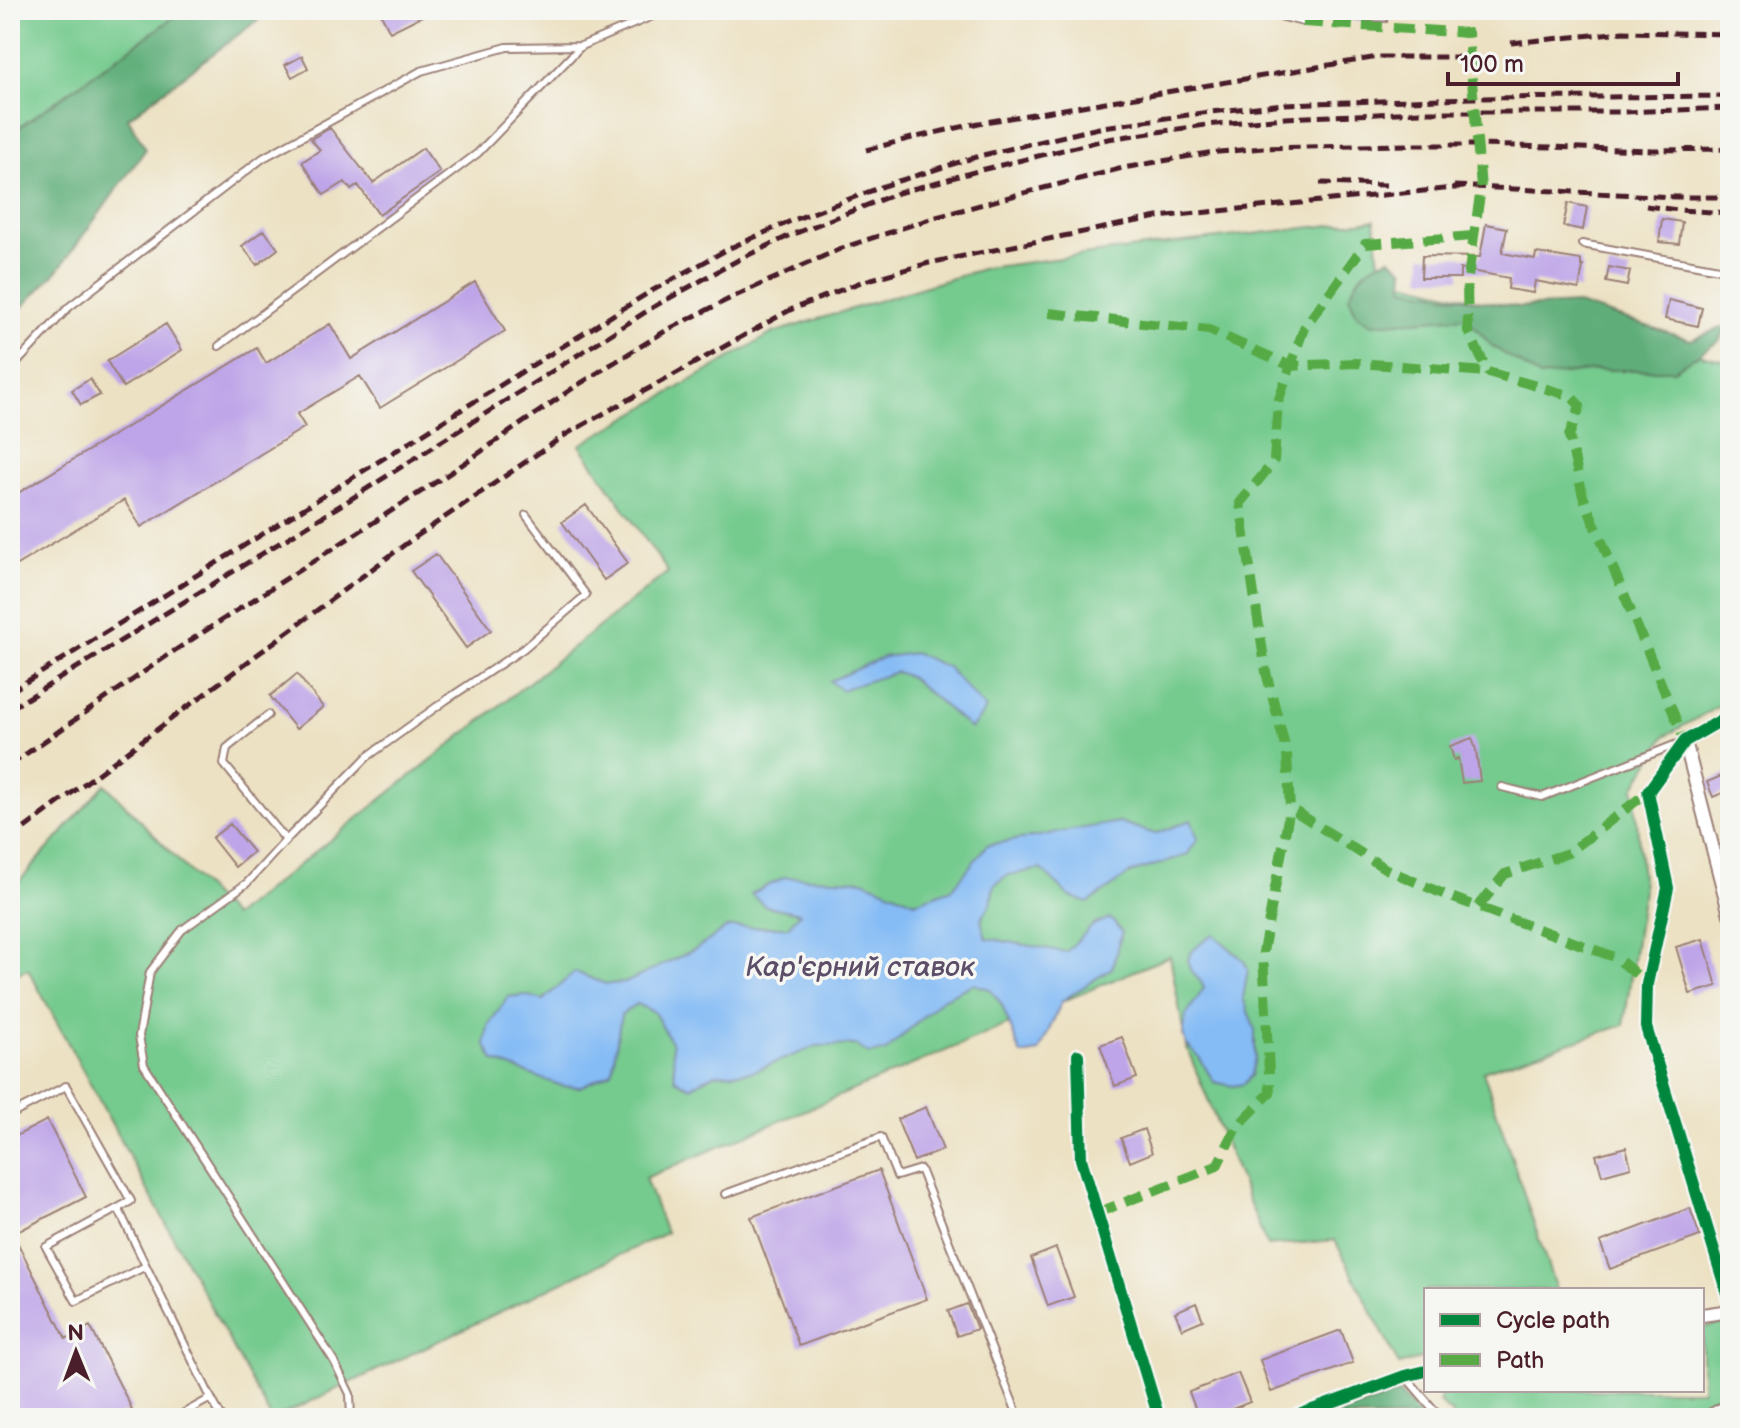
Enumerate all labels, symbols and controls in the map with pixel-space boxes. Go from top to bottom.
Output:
scale bar [1448,36,1678,86]
text: 100 m [1460,50,1524,79]
water label: Кар'єрний ставок [745,951,975,984]
legend [1424,1288,1704,1392]
text: Cycle path [1496,1306,1610,1335]
north arrow [36,1312,116,1392]
text: N [67,1320,84,1347]
text: Path [1496,1346,1544,1375]

